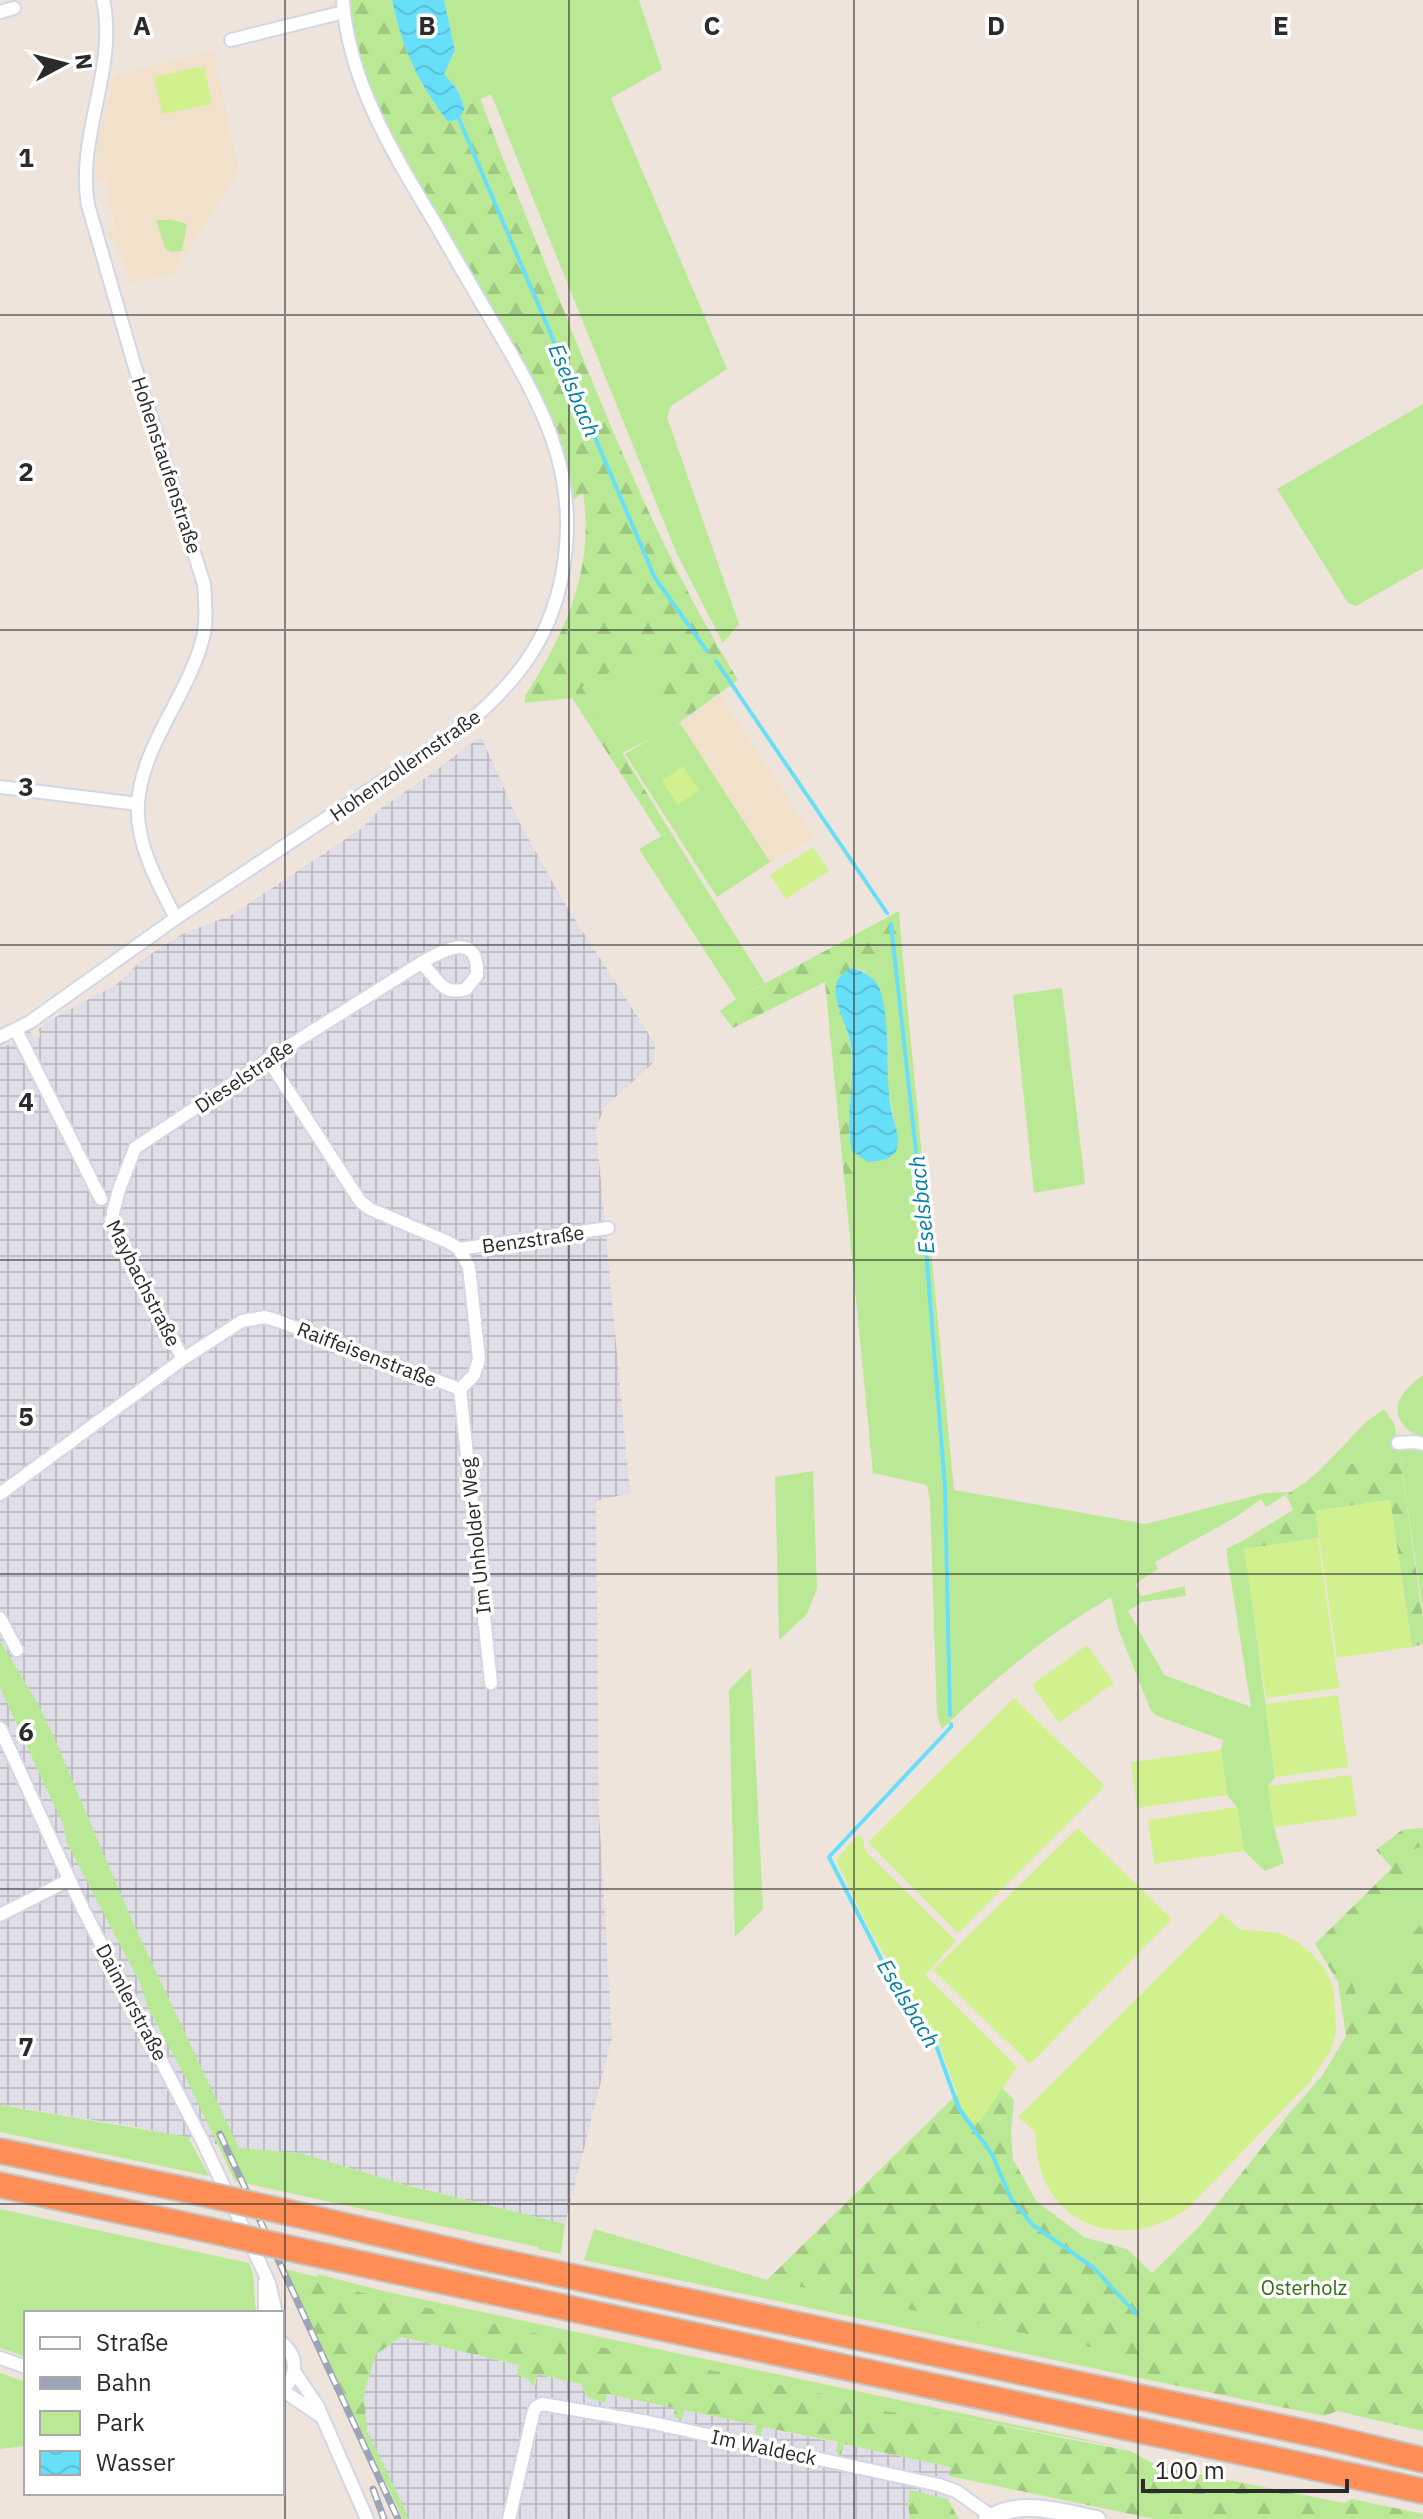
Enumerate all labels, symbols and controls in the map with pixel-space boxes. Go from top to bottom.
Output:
text: A [133,8,151,42]
text: B [418,8,436,42]
text: C [704,8,721,42]
text: D [987,8,1005,42]
text: E [1273,8,1289,42]
north arrow [24,24,104,104]
text: N [69,52,100,71]
text: 1 [18,140,34,174]
water label: Eselsbach [542,339,608,441]
street label: Hohenstaufenstraße [126,373,208,557]
text: 2 [18,454,34,488]
street label: Hohenzollernstraße [324,703,486,827]
text: 3 [18,769,34,803]
street label: Dieselstraße [189,1033,299,1119]
text: 4 [18,1084,34,1118]
water label: Eselsbach [901,1154,941,1256]
street label: Maybachstraße [100,1215,188,1351]
street label: Benzstraße [480,1218,586,1260]
street label: Raiffeisenstraße [293,1315,441,1393]
text: 5 [18,1399,34,1433]
street label: Im Unholder Weg [453,1456,497,1615]
text: 6 [18,1714,34,1748]
street label: Daimlerstraße [90,1939,174,2065]
water label: Eselsbach [871,1953,947,2053]
text: 7 [18,2029,34,2063]
park label: Osterholz [1261,2274,1347,2301]
legend [24,2311,284,2495]
text: Straße [96,2326,168,2358]
text: Bahn [96,2366,152,2398]
text: Park [96,2406,145,2438]
street label: Im Waldeck [709,2423,820,2471]
scale bar [1143,2443,1347,2493]
text: Wasser [96,2446,175,2478]
text: 100 m [1155,2454,1225,2486]

